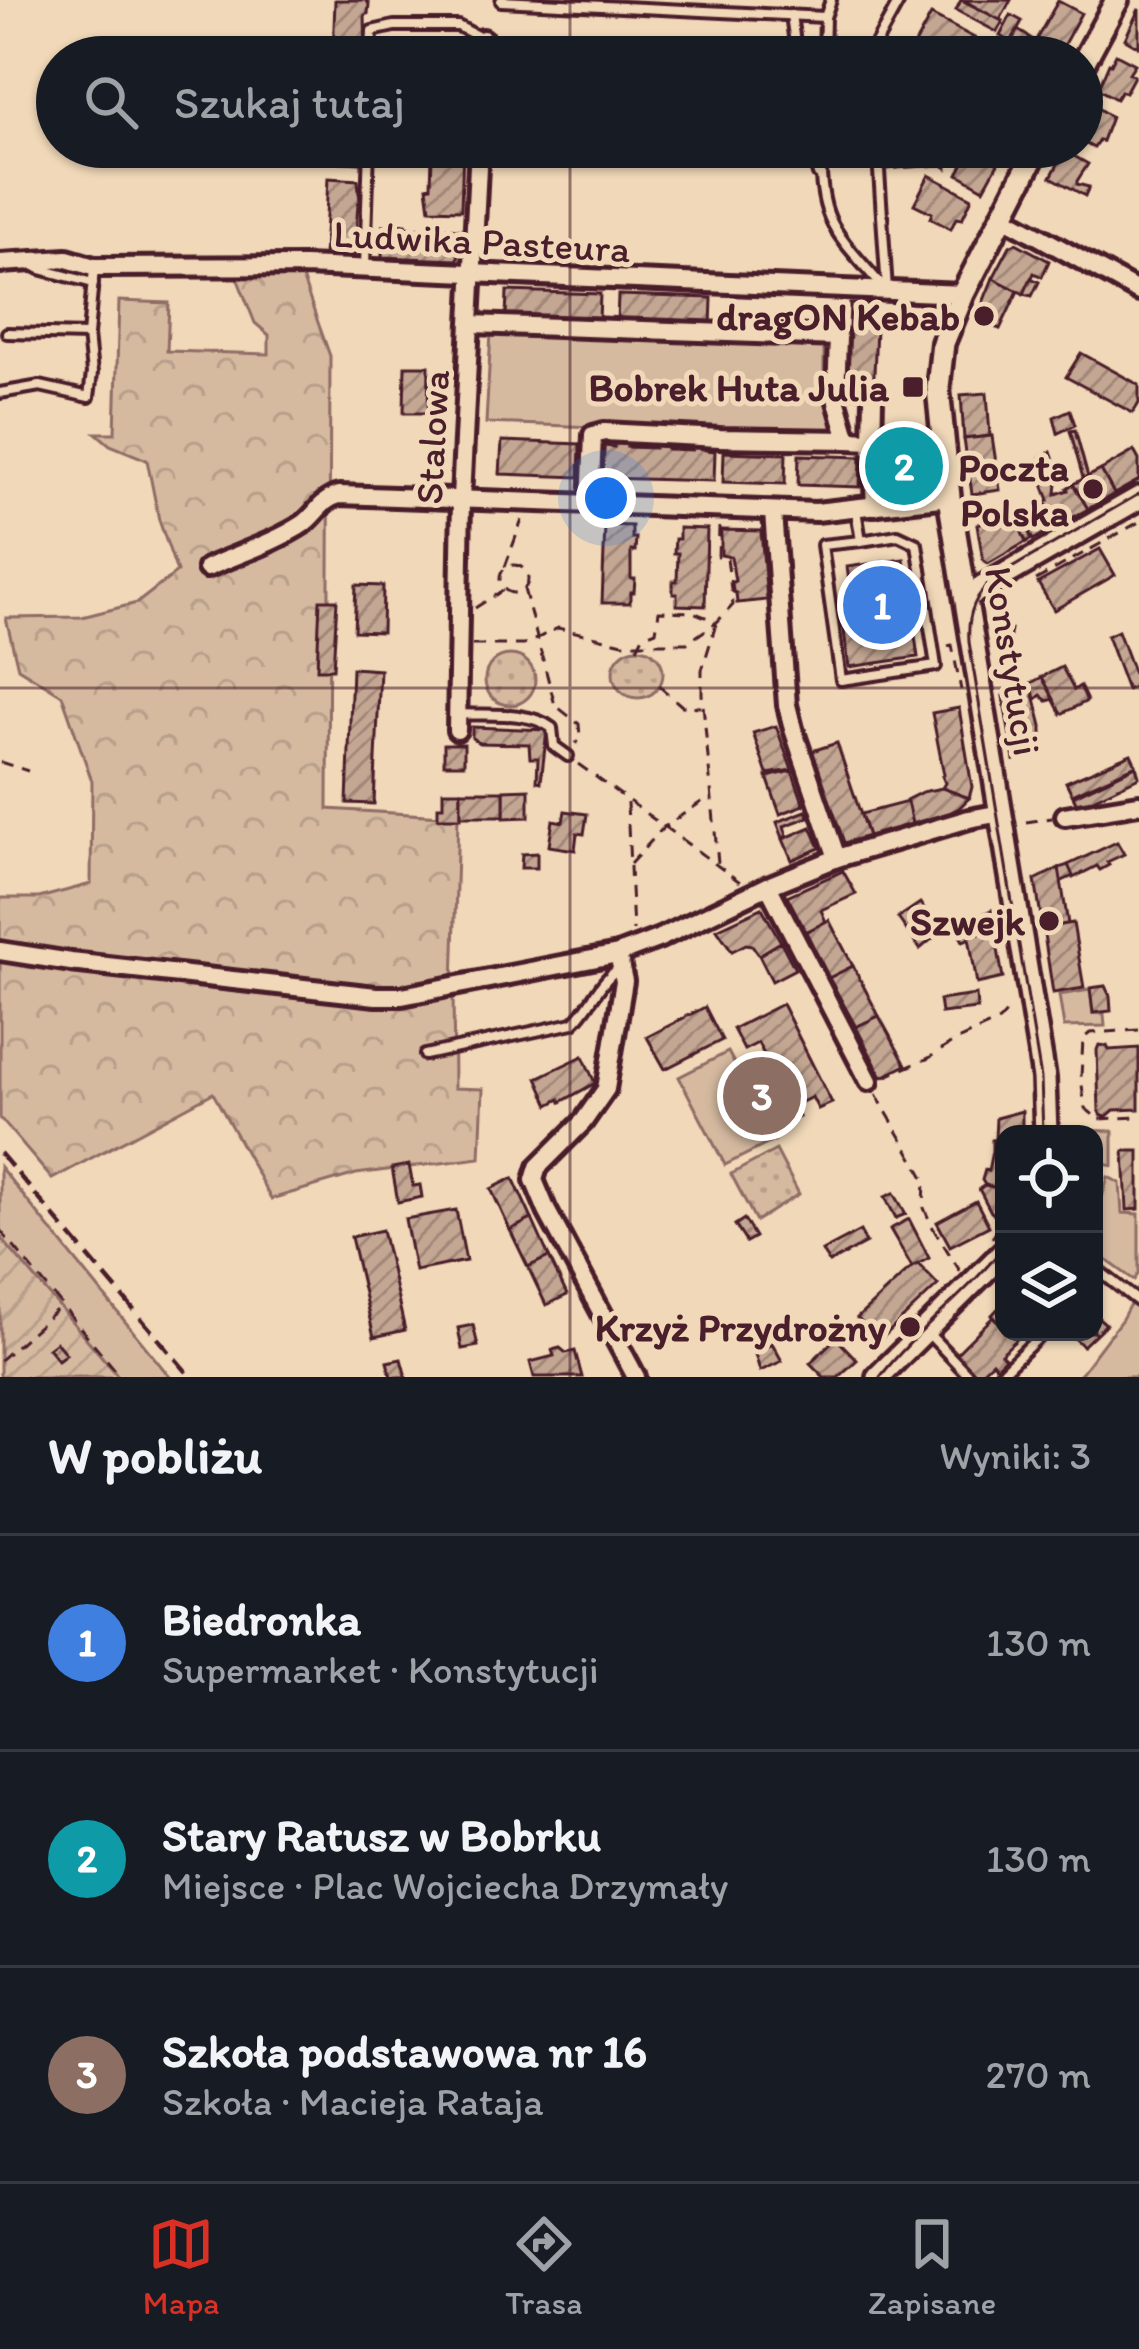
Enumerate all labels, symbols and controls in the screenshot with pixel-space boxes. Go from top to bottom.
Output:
search box [36,36,1103,168]
icon: search [78,69,144,135]
text: Szukaj tutaj [174,75,405,129]
street label: Ludwika Pasteura [332,210,632,272]
place label: dragON Kebab [716,293,960,340]
marker: dragON Kebab [971,303,997,329]
place label: Bobrek Huta Julia [588,364,890,411]
street label: Stalowa [405,369,459,505]
marker: Bobrek Huta Julia [900,374,926,400]
pin: 2 [865,421,943,511]
place label: Poczta Polska [958,444,1069,536]
your location [576,468,636,528]
marker: Poczta Polska [1080,476,1106,502]
pin: 1 [843,560,921,650]
street label: Konstytucji [975,563,1051,759]
place label: Szwejk [910,898,1026,945]
marker: Szwejk [1036,908,1062,934]
pin: 3 [723,1051,801,1141]
map controls [995,1125,1103,1341]
button: locate [995,1125,1103,1233]
button: layers [995,1233,1103,1341]
place label: Krzyż Przydrożny [595,1304,887,1351]
marker: Krzyż Przydrożny [897,1314,923,1340]
text: W pobliżu [48,1425,262,1486]
text: Wyniki: 3 [939,1432,1091,1479]
text: Biedronka [162,1592,361,1646]
text: 1 [78,1619,96,1666]
text: 130 m [986,1619,1091,1666]
text: Supermarket · Konstytucji [162,1646,599,1693]
text: Stary Ratusz w Bobrku [162,1808,601,1862]
text: 2 [77,1835,97,1882]
text: 130 m [986,1835,1091,1882]
text: Miejsce · Plac Wojciecha Drzymały [162,1862,728,1909]
text: Szkoła podstawowa nr 16 [162,2024,647,2078]
text: 3 [76,2051,98,2098]
text: 270 m [986,2051,1091,2098]
text: Szkoła · Macieja Rataja [162,2078,544,2125]
tab: Mapa [143,2211,220,2322]
tab: Trasa [505,2211,583,2322]
tab: Zapisane [868,2211,996,2322]

